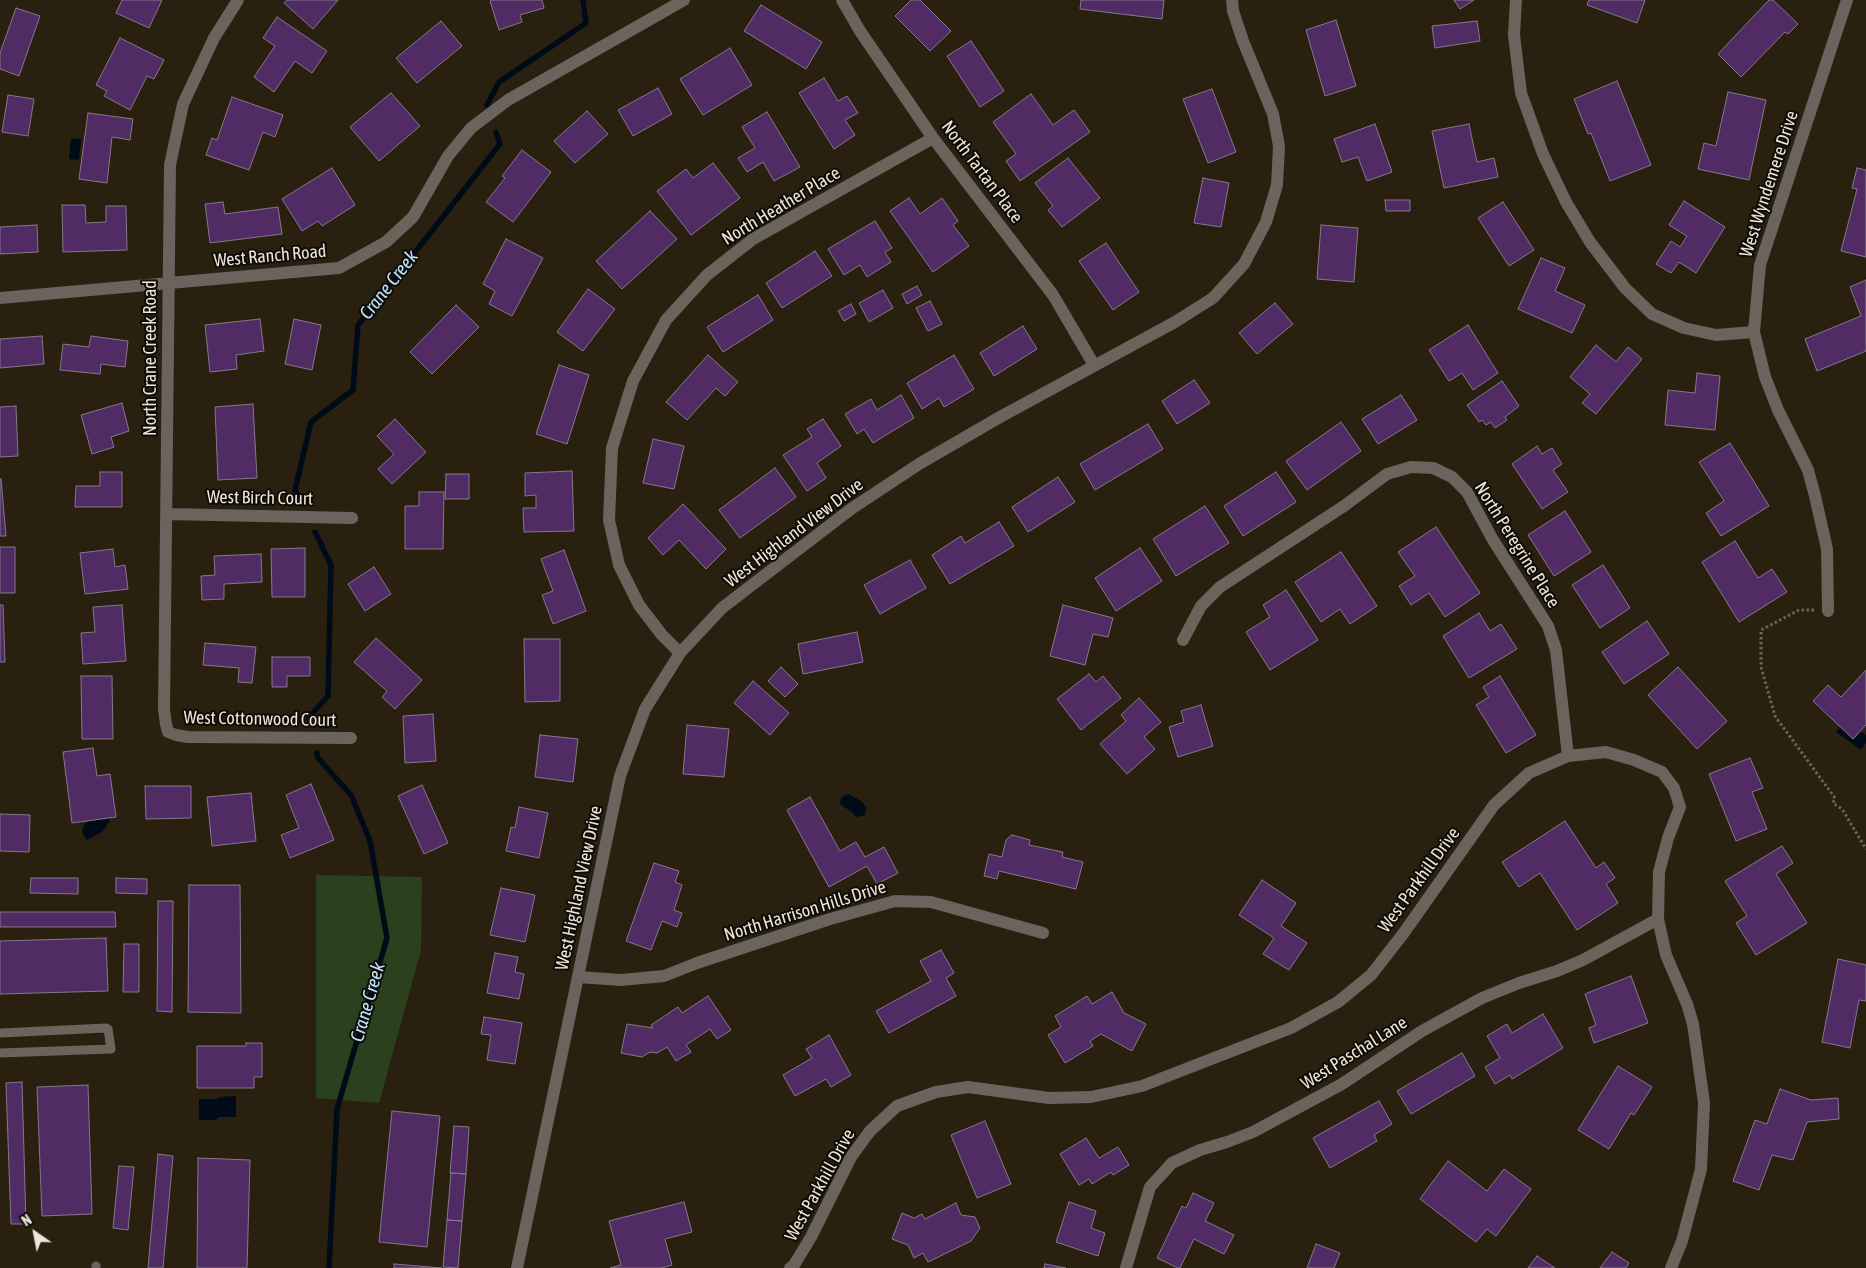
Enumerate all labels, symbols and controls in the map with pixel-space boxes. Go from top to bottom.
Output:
street label: West Wyndemere Drive [1735,108,1803,260]
street label: North Tartan Place [937,117,1027,227]
street label: North Heather Place [718,162,844,250]
street label: West Ranch Road [213,240,327,272]
water label: Crane Creek [355,246,423,324]
street label: North Crane Creek Road [139,280,161,436]
street label: West Highland View Drive [721,474,867,592]
street label: North Peregrine Place [1470,478,1564,612]
street label: West Birch Court [207,486,313,510]
street label: West Cottonwood Court [183,707,337,731]
street label: West Highland View Drive [551,804,607,972]
street label: West Parkhill Drive [1374,823,1464,937]
street label: North Harrison Hills Drive [721,876,889,946]
water label: Crane Creek [346,960,390,1044]
street label: West Paschal Lane [1297,1012,1411,1094]
street label: West Parkhill Drive [780,1125,860,1245]
north arrow [10,1208,60,1258]
text: N [19,1211,35,1229]

